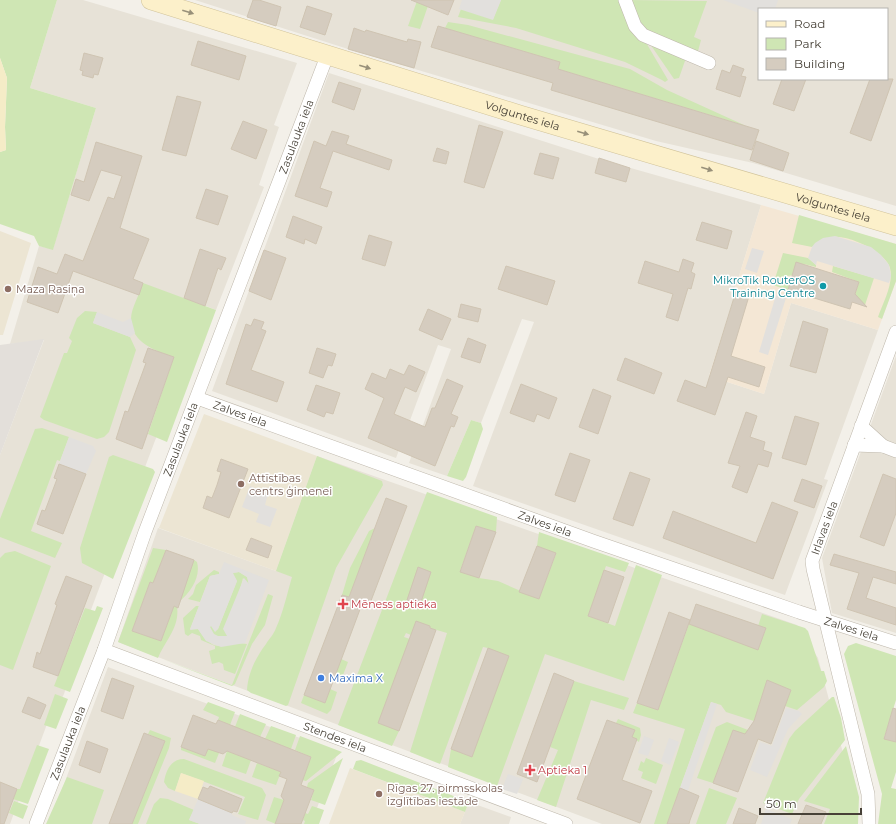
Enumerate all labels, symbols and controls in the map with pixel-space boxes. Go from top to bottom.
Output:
legend [758,8,888,80]
one-way arrow [183,9,195,15]
text: Road [794,16,825,31]
text: Park [794,36,822,51]
text: Building [794,56,845,71]
one-way arrow [359,64,371,70]
street label: Zasulauka iela [276,98,317,176]
street label: Volguntes iela [483,98,562,133]
one-way arrow [577,130,589,136]
one-way arrow [702,166,714,172]
street label: Volguntes iela [794,190,872,225]
place label: MikroTik RouterOS Training Centre [713,273,815,300]
marker: MikroTik RouterOS Training Centre [818,281,828,291]
place label: Maza Rasiņa [16,282,85,296]
marker: Maza Rasiņa [3,284,13,294]
street label: Zalves iela [211,397,269,430]
street label: Zasulauka iela [160,400,201,478]
place label: Attīstības centrs ģimenei [249,471,332,498]
marker: Attīstības centrs ģimenei [236,479,246,489]
street label: Irlavas iela [808,499,840,557]
street label: Zalves iela [516,507,574,540]
place label: Mēness aptieka [351,597,437,611]
marker: Mēness aptieka [338,599,348,609]
street label: Zalves iela [822,614,880,644]
place label: Maxima X [329,671,384,685]
marker: Maxima X [316,673,326,683]
street label: Zasulauka iela [47,704,88,782]
street label: Stendes iela [302,719,369,755]
place label: Aptieka 1 [538,763,587,777]
marker: Aptieka 1 [525,765,535,775]
place label: Rīgas 27. pirmsskolas izglītības iestāde [387,781,503,808]
marker: Rīgas 27. pirmsskolas izglītības iestāde [374,789,384,799]
scale bar [760,790,861,816]
text: 50 m [766,796,797,811]

